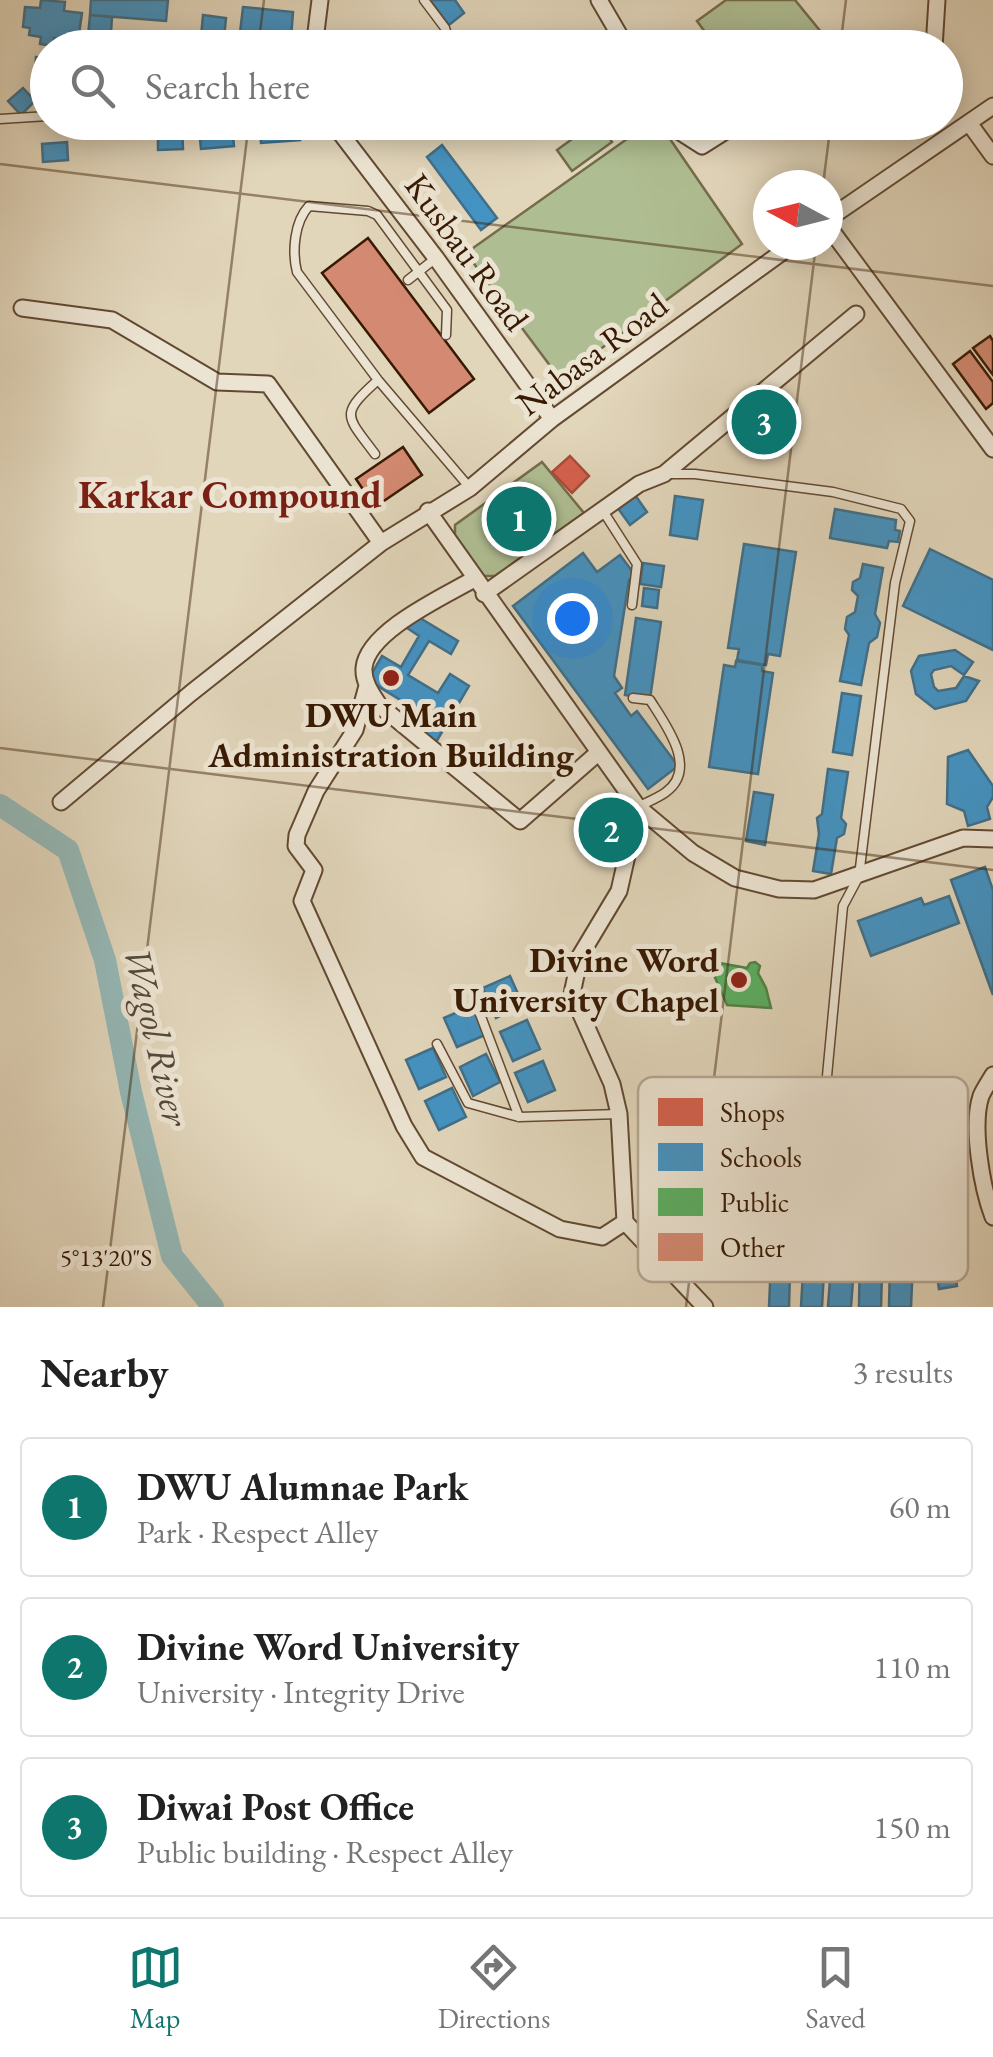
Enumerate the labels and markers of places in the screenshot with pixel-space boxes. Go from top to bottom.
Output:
pin: 3 [732,384,796,460]
pin: 1 [486,482,552,556]
marker: DWU Main Administration Building [380,667,402,689]
place label: DWU Main Administration Building [207,692,574,777]
pin: 2 [578,792,644,868]
place label: Divine Word University Chapel [453,937,720,1022]
marker: Divine Word University Chapel [728,969,750,991]

